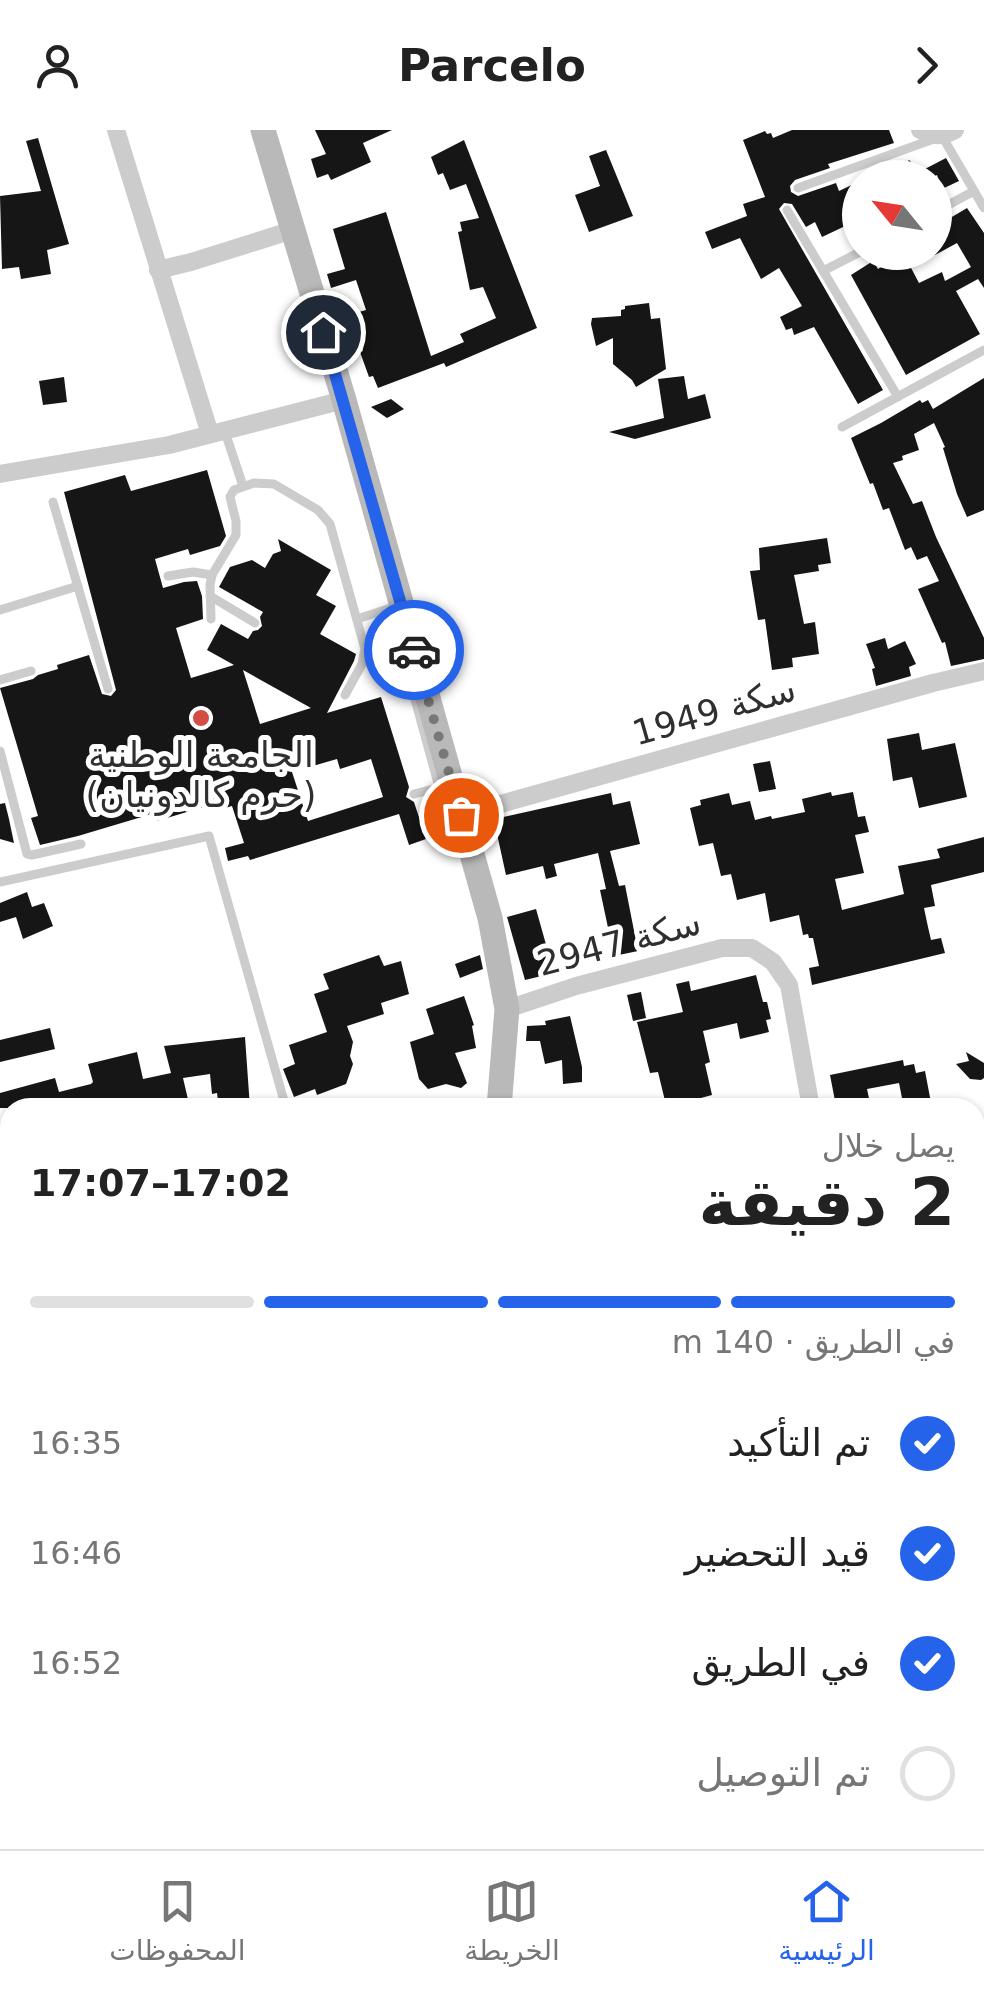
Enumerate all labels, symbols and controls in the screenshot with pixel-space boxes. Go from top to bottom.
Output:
icon: person [30,38,85,93]
icon: forward [899,38,954,93]
text: Parcelo [398,39,586,92]
north arrow [842,160,952,270]
map controls [842,160,952,270]
pin [281,290,366,375]
icon: home [296,305,351,360]
courier [364,600,464,700]
icon: car [387,623,442,678]
street label: سكة 1949 [628,669,800,753]
marker: الجامعة الوطنية (حرم كالدونيان) [190,707,212,729]
place label: الجامعة الوطنية (حرم كالدونيان) [86,735,317,816]
pin [419,773,504,858]
icon: bag [434,788,489,843]
street label: سكة 2947 [533,902,705,984]
text: يصل خلال [822,1127,955,1165]
text: 17:02–17:07 [30,1161,291,1205]
text: 2 دقيقة [698,1165,955,1240]
text: في الطريق · 140 m [672,1323,955,1361]
icon: check [900,1416,955,1471]
text: تم التأكيد [727,1421,870,1465]
text: 16:35 [30,1424,122,1462]
icon: check [900,1526,955,1581]
text: قيد التحضير [685,1531,870,1575]
text: 16:46 [30,1534,122,1572]
icon: check [900,1636,955,1691]
text: في الطريق [692,1641,870,1685]
text: 16:52 [30,1644,122,1682]
text: تم التوصيل [696,1751,870,1795]
tab: المحفوظات [109,1874,246,1967]
tab: الخريطة [464,1874,560,1967]
tab: الرئيسية [778,1874,875,1967]

